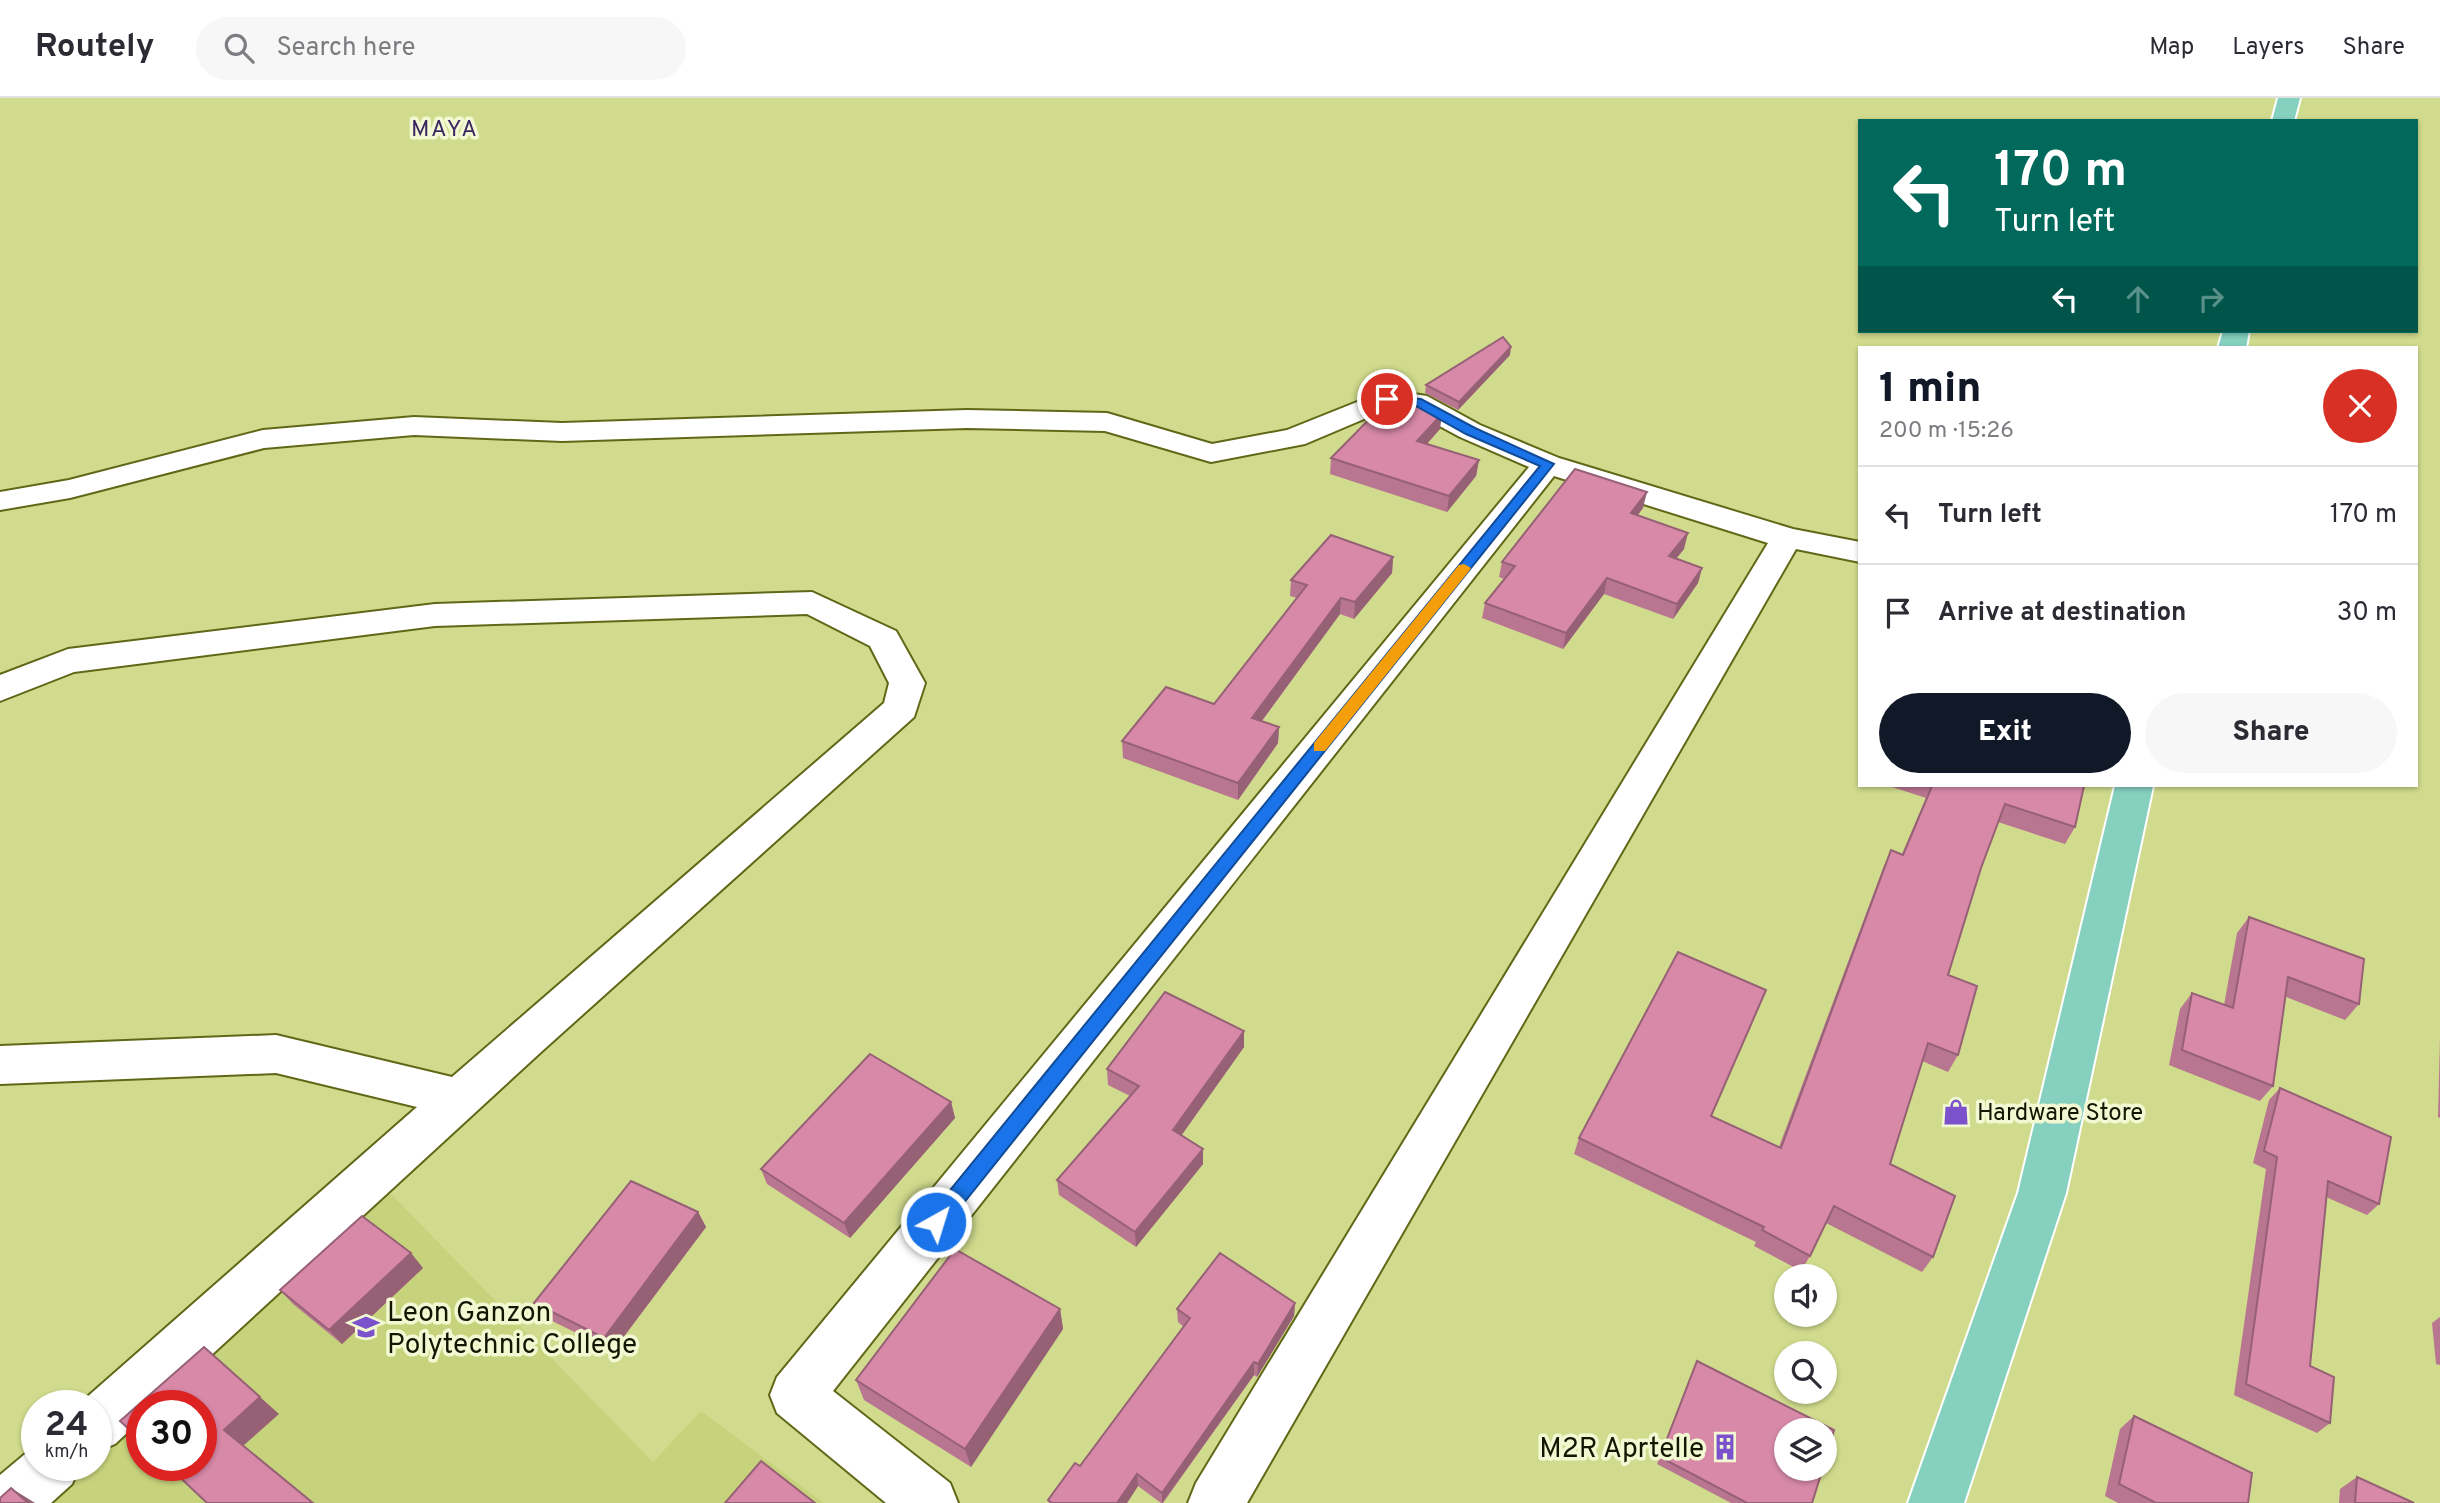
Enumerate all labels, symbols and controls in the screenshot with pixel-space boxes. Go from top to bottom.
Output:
search box [196,17,686,80]
text: Routely [35,27,154,69]
icon: search [220,29,258,67]
text: Search here [276,32,415,65]
text: Map [2149,33,2194,63]
text: Layers [2232,33,2304,63]
text: Share [2342,33,2405,63]
district label: MAYA [411,116,479,145]
text: 170 m [1994,142,2127,204]
icon: left [1879,147,1970,238]
text: Turn left [1994,203,2115,243]
icon: left [2046,280,2084,318]
icon: ahead [2119,280,2157,318]
icon: right [2192,280,2230,318]
text: 1 min [1879,364,1982,417]
pin [1357,369,1417,429]
button: close [2323,369,2397,443]
icon: arrive [1368,380,1406,418]
text: 200 m · 15:26 [1879,417,2014,446]
icon: left [1879,496,1917,534]
text: Turn left [1938,499,2042,532]
text: 170 m [2330,499,2397,532]
icon: arrive [1879,594,1917,632]
text: Arrive at destination [1938,597,2186,630]
text: 30 m [2337,597,2397,630]
button: Exit [1879,693,2131,773]
button: Share [2145,693,2397,773]
shop icon: Hardware Store [1941,1097,1971,1127]
place label: Hardware Store [1977,1099,2143,1129]
position arrow [899,1185,973,1259]
map controls [1774,1264,1837,1481]
button: sound [1774,1264,1837,1327]
place label: Leon Ganzon Polytechnic College [387,1296,637,1364]
school or university icon: Leon Ganzon Polytechnic College [351,1312,381,1342]
button: search [1774,1341,1837,1404]
speed limit sign: 30 [126,1390,217,1481]
text: 24 [45,1404,88,1448]
button: layers [1774,1418,1837,1481]
place label: M2R Aprtelle [1539,1432,1704,1468]
building icon: M2R Aprtelle [1710,1432,1740,1462]
text: km/h [45,1441,88,1464]

